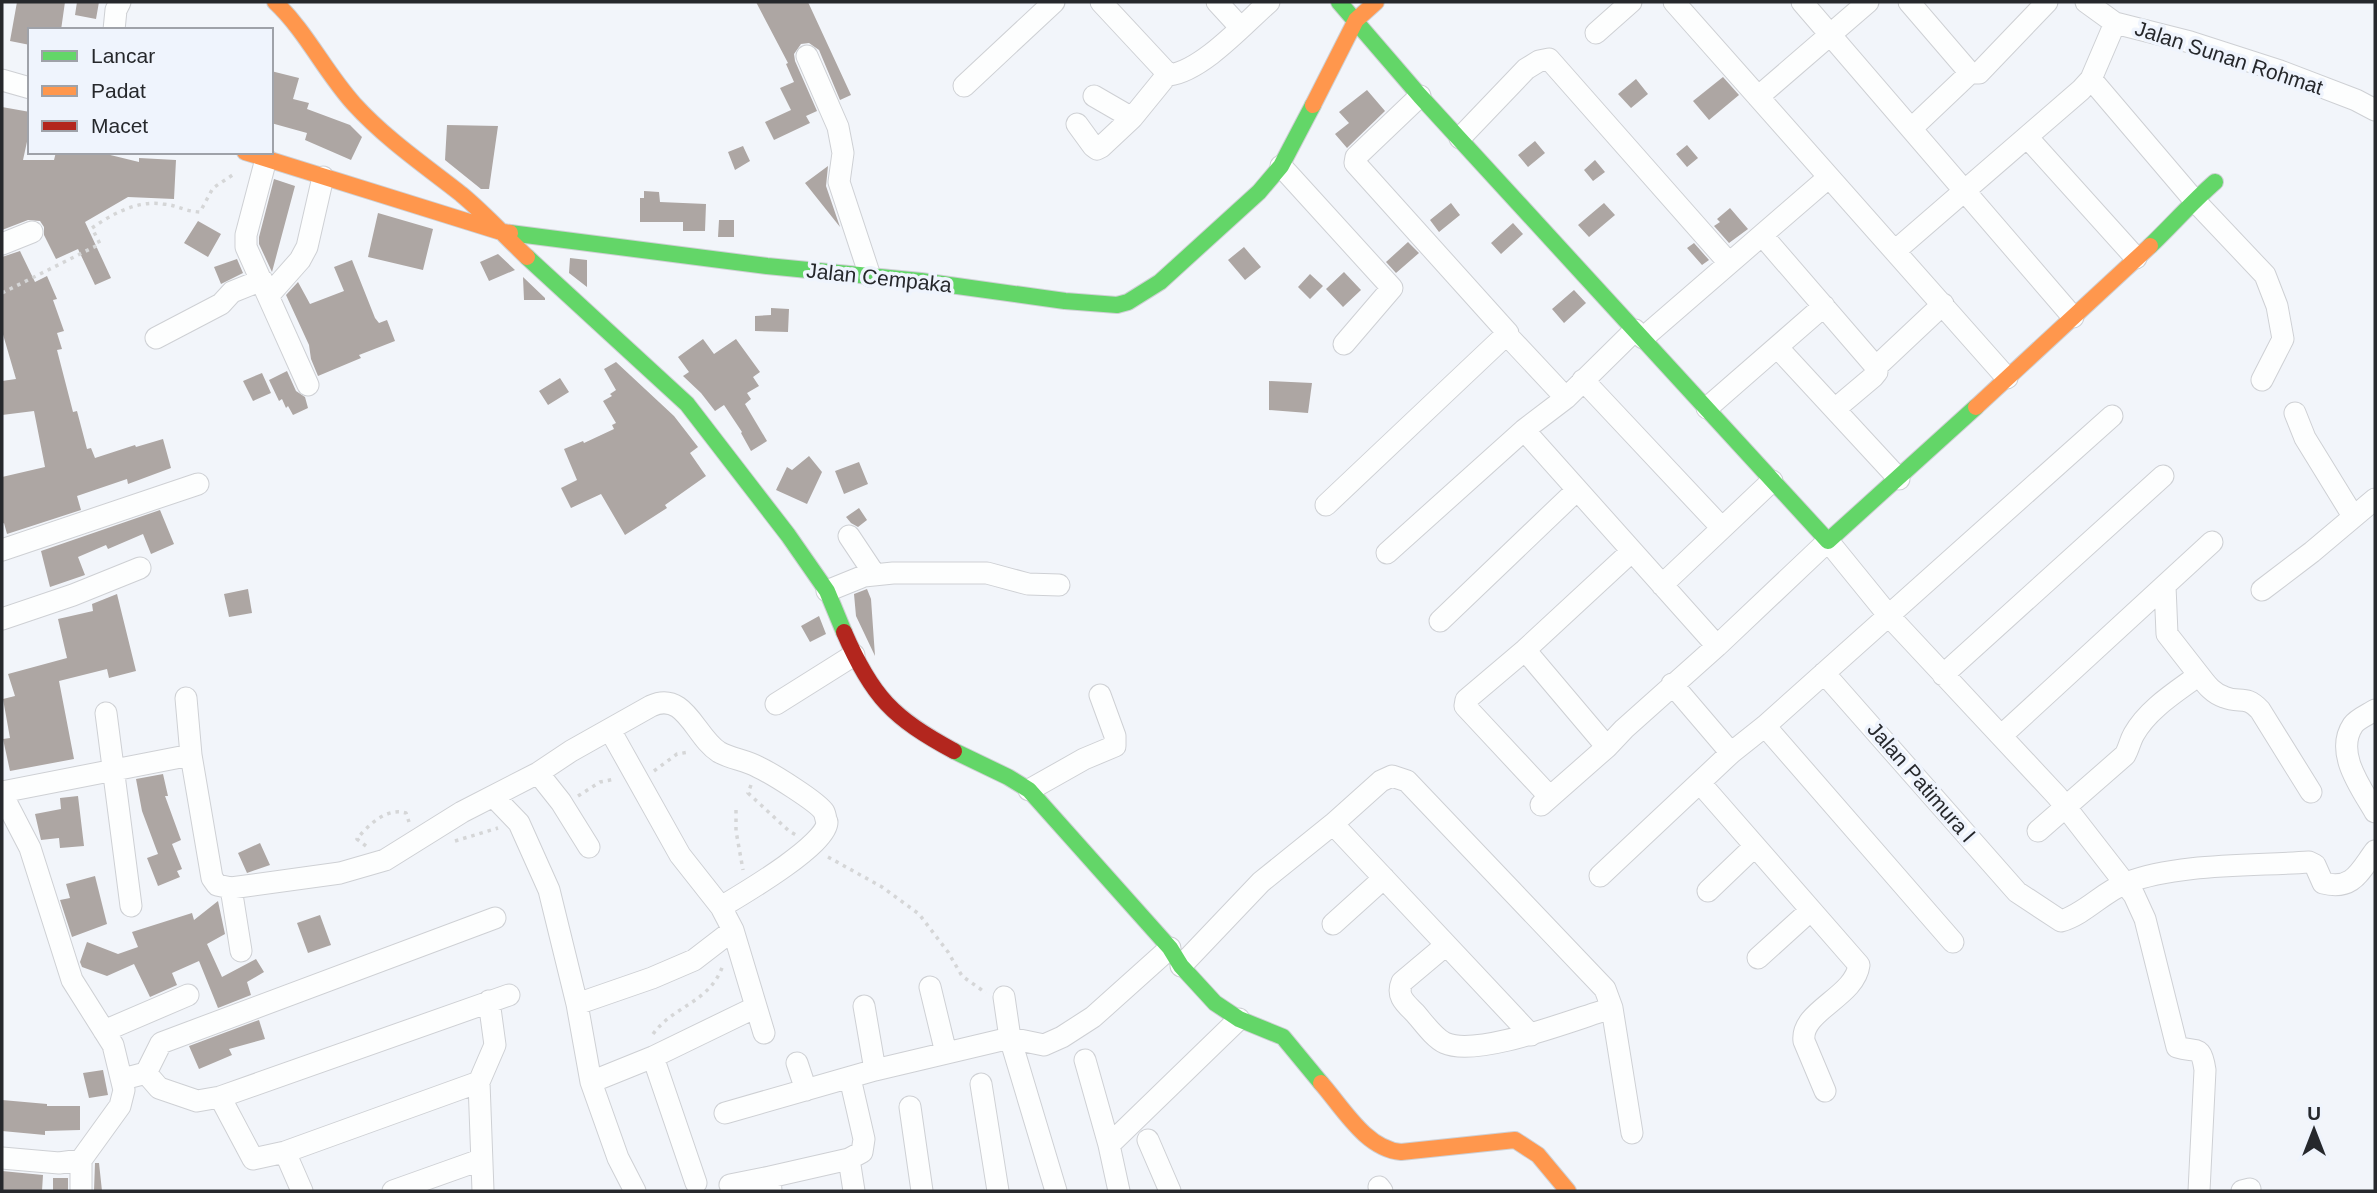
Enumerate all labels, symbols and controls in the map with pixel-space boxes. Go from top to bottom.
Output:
street label: Jalan Sunan Rohmat [2132,16,2326,99]
legend [28,28,273,154]
text: Lancar [91,44,155,67]
text: Padat [91,79,146,102]
text: Macet [91,114,148,137]
street label: Jalan Cempaka [805,258,953,297]
street label: Jalan Patimura l [1863,717,1979,846]
north arrow [2279,1095,2349,1165]
text: U [2307,1103,2321,1124]

